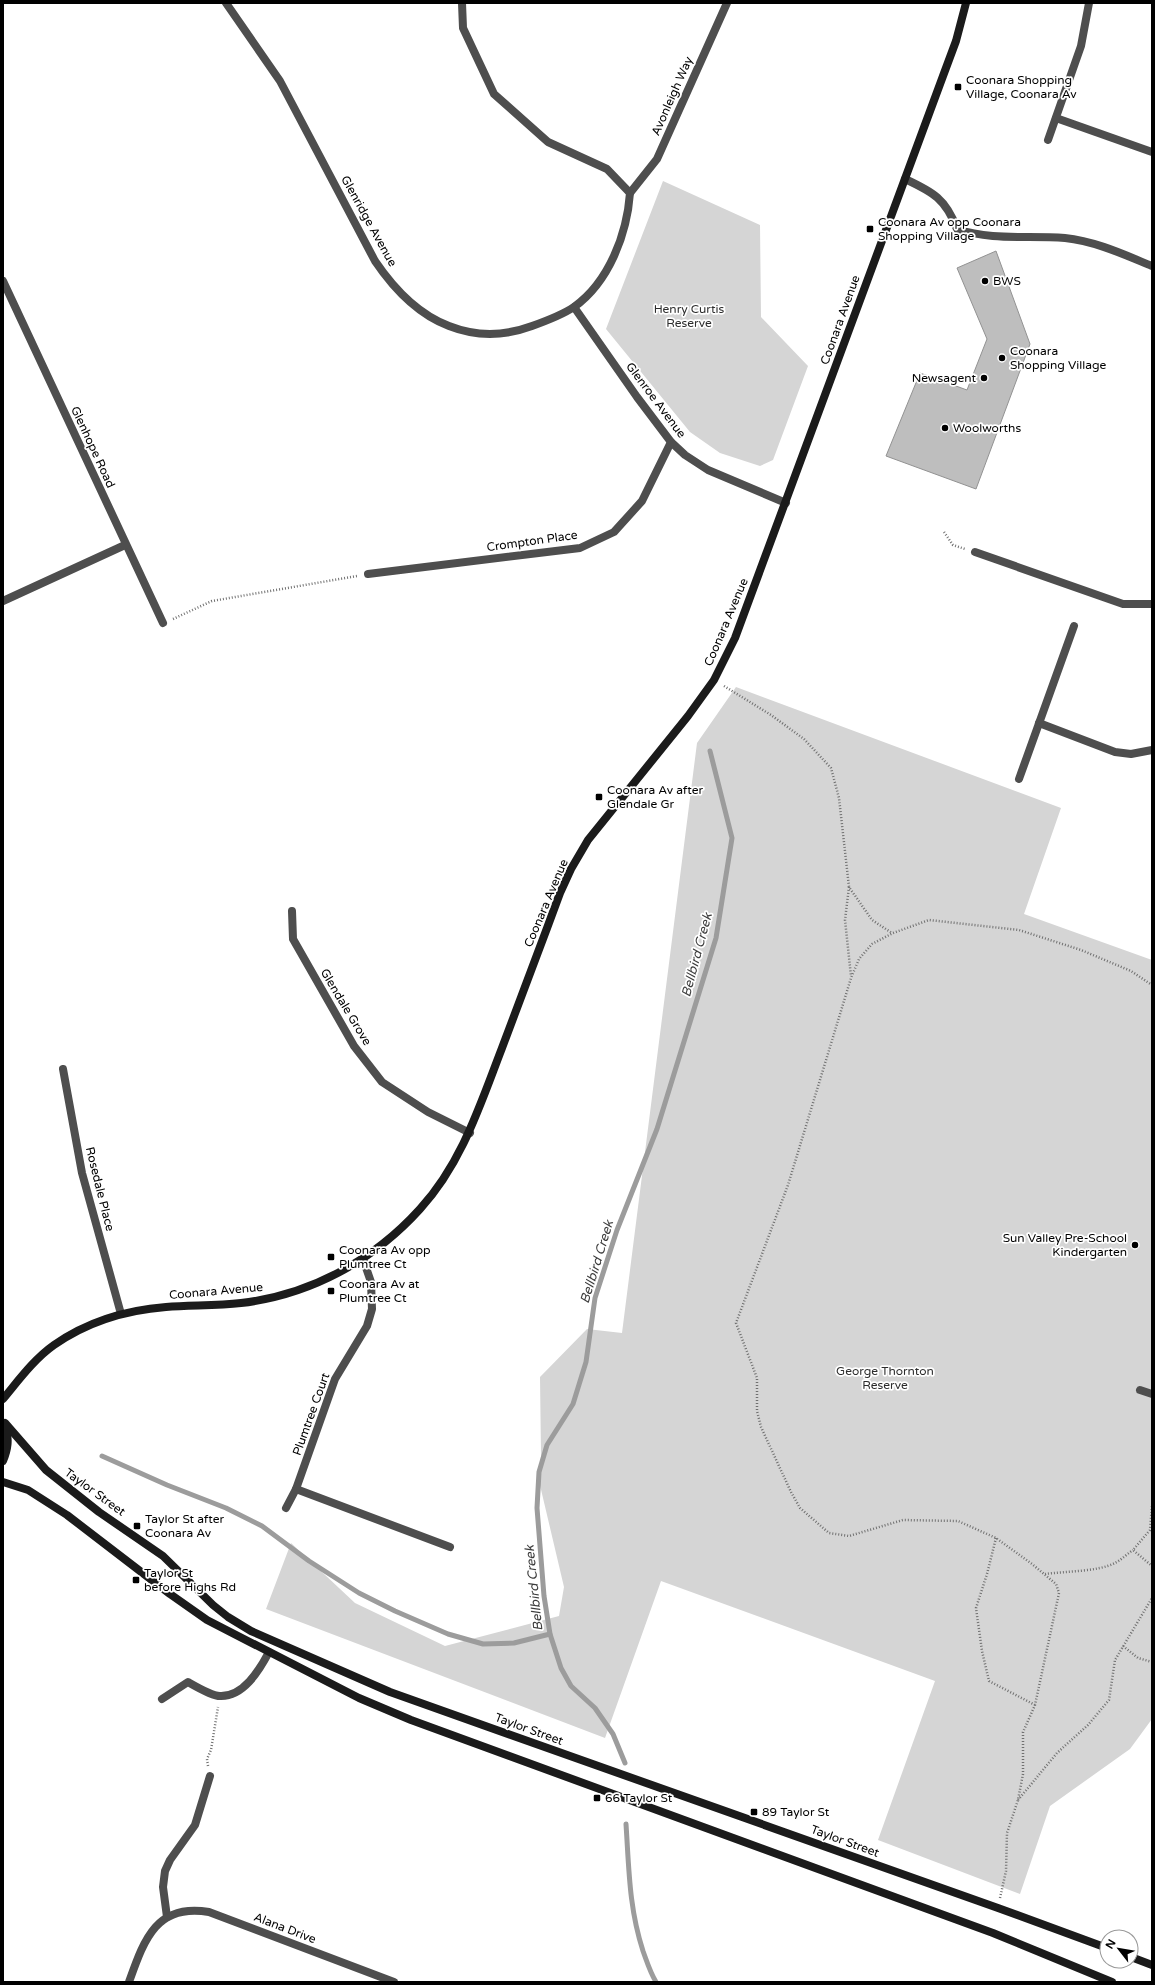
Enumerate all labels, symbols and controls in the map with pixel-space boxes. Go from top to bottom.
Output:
street label: Avonleigh Way [648,54,696,138]
place label: Coonara Shopping Village, Coonara Av [966,73,1077,101]
marker: Coonara Shopping Village, Coonara Av [953,82,963,92]
street label: Glenridge Avenue [338,173,400,269]
place label: Coonara Av opp Coonara Shopping Village [878,215,1021,243]
marker: Coonara Av opp Coonara Shopping Village [865,224,875,234]
street label: Coonara Avenue [817,273,863,367]
place label: BWS [993,274,1021,288]
marker: BWS [980,276,990,286]
park label: Henry Curtis Reserve [654,302,725,330]
place label: Coonara Shopping Village [1010,344,1107,372]
marker: Coonara Shopping Village [997,353,1007,363]
street label: Glenroe Avenue [623,360,689,441]
place label: Newsagent [912,371,976,385]
marker: Newsagent [979,373,989,383]
street label: Glenhope Road [68,404,118,490]
place label: Woolworths [953,421,1021,435]
marker: Woolworths [940,423,950,433]
street label: Crompton Place [486,528,579,554]
street label: Coonara Avenue [701,576,751,668]
place label: Coonara Av after Glendale Gr [607,783,704,811]
marker: Coonara Av after Glendale Gr [594,792,604,802]
street label: Coonara Avenue [521,857,571,949]
water label: Bellbird Creek [678,910,716,999]
street label: Glendale Grove [318,966,375,1048]
street label: Rosedale Place [83,1145,117,1233]
water label: Bellbird Creek [577,1218,618,1306]
place label: Sun Valley Pre-School Kindergarten [1003,1231,1127,1259]
marker: Sun Valley Pre-School Kindergarten [1130,1240,1140,1250]
place label: Coonara Av opp Plumtree Ct [339,1243,431,1271]
marker: Coonara Av opp Plumtree Ct [326,1252,336,1262]
place label: Coonara Av at Plumtree Ct [339,1277,420,1305]
street label: Coonara Avenue [168,1280,264,1302]
marker: Coonara Av at Plumtree Ct [326,1286,336,1296]
park label: George Thornton Reserve [836,1364,934,1392]
street label: Plumtree Court [290,1370,333,1457]
street label: Taylor Street [62,1465,128,1519]
place label: Taylor St after Coonara Av [145,1512,225,1540]
marker: Taylor St after Coonara Av [132,1521,142,1531]
water label: Bellbird Creek [521,1543,546,1632]
place label: Taylor St before Highs Rd [144,1566,236,1594]
marker: Taylor St before Highs Rd [131,1575,141,1585]
street label: Taylor Street [493,1710,565,1748]
place label: 66 Taylor St [605,1791,673,1805]
marker: 66 Taylor St [592,1793,602,1803]
place label: 89 Taylor St [762,1805,830,1819]
marker: 89 Taylor St [749,1807,759,1817]
street label: Taylor Street [809,1822,881,1860]
street label: Alana Drive [252,1910,318,1946]
north arrow [1099,1929,1139,1969]
text: N [1103,1937,1119,1951]

